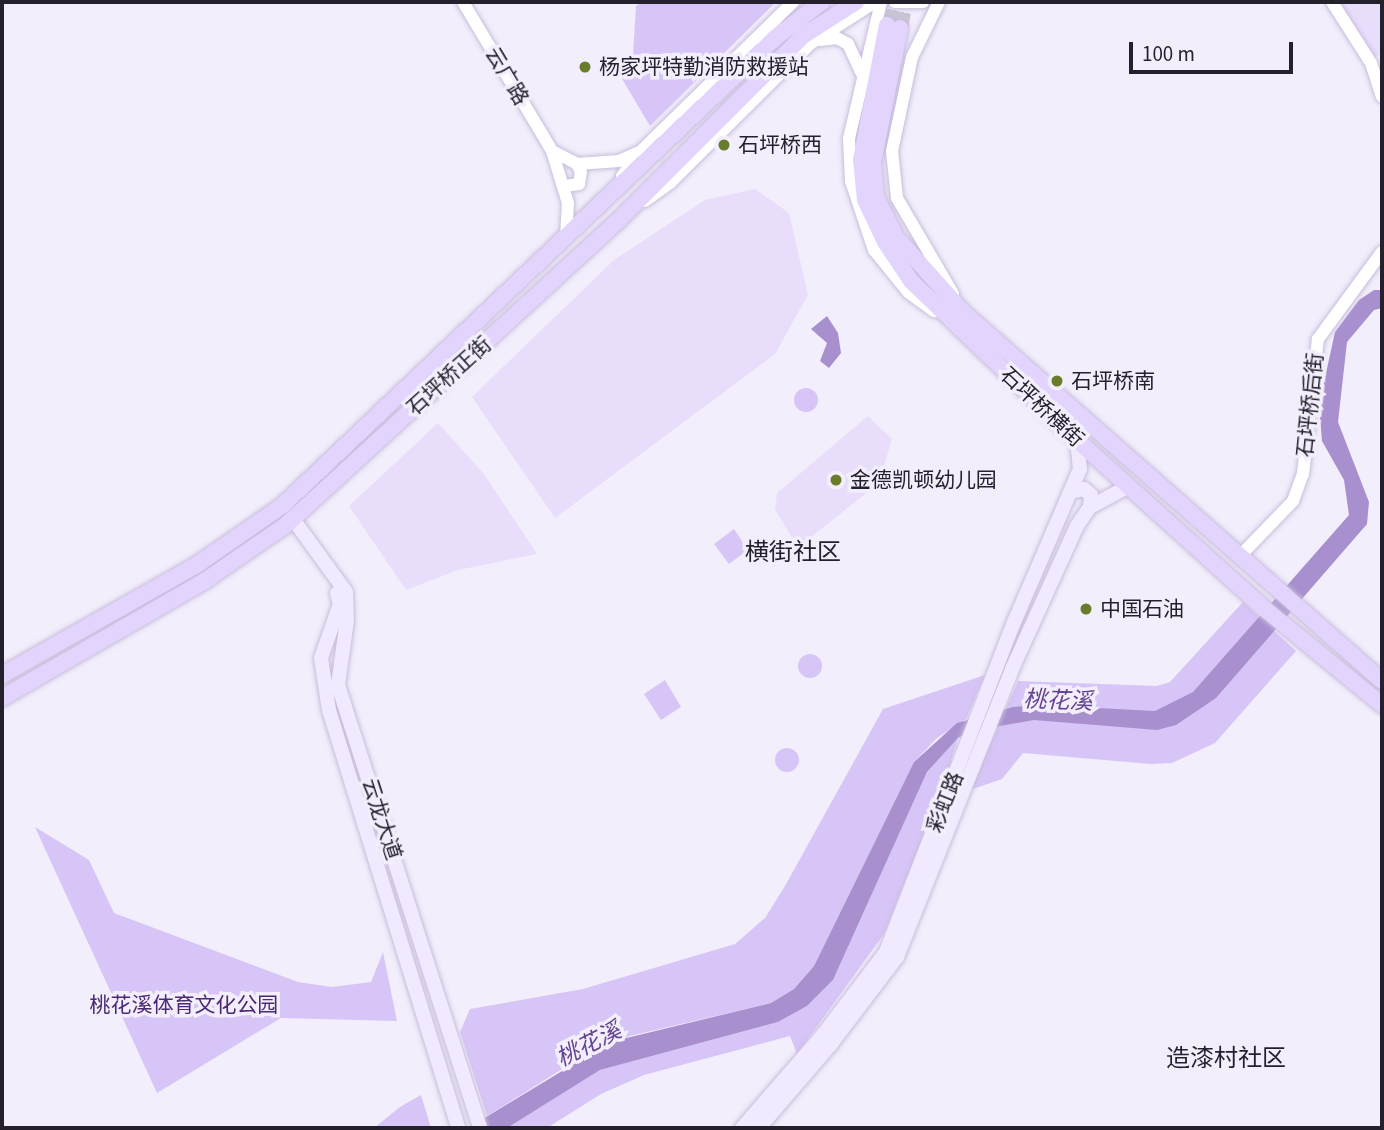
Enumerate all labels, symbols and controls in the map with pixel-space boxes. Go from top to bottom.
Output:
scale bar [1132,28,1296,72]
text: 100 m [1142,39,1195,69]
street label: 云广路 [480,43,534,109]
place label: 杨家坪特勤消防救援站 [599,54,809,80]
marker: 杨家坪特勤消防救援站 [577,59,593,75]
place label: 石坪桥西 [738,132,822,158]
marker: 石坪桥西 [716,137,732,153]
street label: 石坪桥正街 [402,332,496,420]
street label: 石坪桥后街 [1292,351,1328,459]
street label: 石坪桥横街 [995,362,1089,452]
place label: 石坪桥南 [1071,368,1155,394]
marker: 石坪桥南 [1049,373,1065,389]
place label: 金德凯顿幼儿园 [850,467,997,493]
marker: 金德凯顿幼儿园 [828,472,844,488]
district label: 横街社区 [745,539,841,567]
place label: 中国石油 [1100,596,1184,622]
marker: 中国石油 [1078,601,1094,617]
water label: 桃花溪 [1023,686,1093,716]
street label: 彩虹路 [922,768,968,836]
street label: 云龙大道 [357,775,407,863]
park label: 桃花溪体育文化公园 [90,992,278,1018]
water label: 桃花溪 [552,1017,626,1073]
district label: 造漆村社区 [1166,1045,1286,1073]

